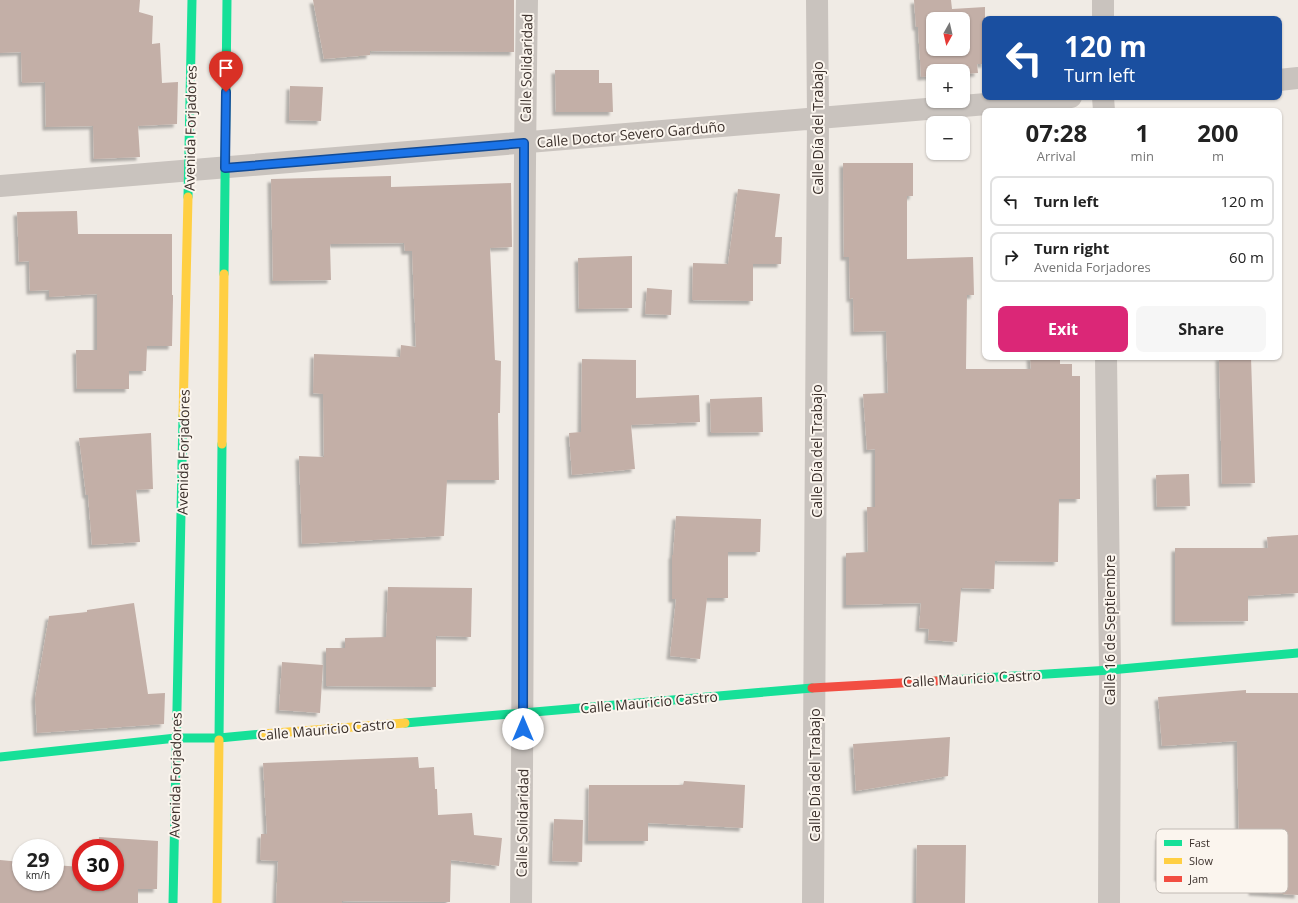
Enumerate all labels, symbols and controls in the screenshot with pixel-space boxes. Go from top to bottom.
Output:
north arrow [926,12,970,56]
map controls [926,12,970,160]
street label: Calle Solidaridad [516,13,536,123]
text: 120 m [1064,27,1147,65]
icon: left [998,32,1050,84]
pin [209,51,243,92]
icon: arrive [215,57,237,79]
street label: Calle Día del Trabajo [808,61,827,195]
text: Turn left [1064,63,1135,87]
button: + [926,64,970,108]
street label: Avenida Forjadores [179,65,201,191]
street label: Calle Doctor Severo Garduño [536,116,726,152]
button: − [926,116,970,160]
text: 07:28 [1025,116,1087,149]
text: 1 [1135,116,1149,149]
text: 200 [1197,116,1239,149]
text: Arrival [1037,147,1076,165]
text: min [1131,147,1154,165]
text: m [1212,147,1224,165]
icon: left [1000,190,1022,212]
text: Turn left [1034,191,1099,211]
text: 120 m [1220,191,1264,211]
text: Turn right [1034,238,1109,258]
icon: right [1000,246,1022,268]
text: 60 m [1229,247,1264,267]
text: Avenida Forjadores [1034,258,1151,276]
button: Exit [998,306,1128,352]
button: Share [1136,306,1266,352]
street label: Calle Día del Trabajo [807,384,826,518]
street label: Avenida Forjadores [172,389,194,515]
street label: Calle 16 de Septiembre [1100,555,1119,705]
street label: Calle Mauricio Castro [903,665,1041,691]
street label: Calle Mauricio Castro [579,687,719,717]
position arrow [502,708,544,750]
street label: Calle Día del Trabajo [805,708,824,842]
street label: Avenida Forjadores [164,712,186,838]
street label: Calle Mauricio Castro [256,714,396,744]
street label: Calle Solidaridad [512,768,532,878]
legend [1156,829,1288,893]
text: Fast [1189,835,1210,850]
speed limit sign: 30 [72,839,124,891]
text: 29 [27,846,49,873]
text: Slow [1189,853,1213,868]
text: km/h [26,868,50,882]
text: Jam [1188,871,1208,886]

